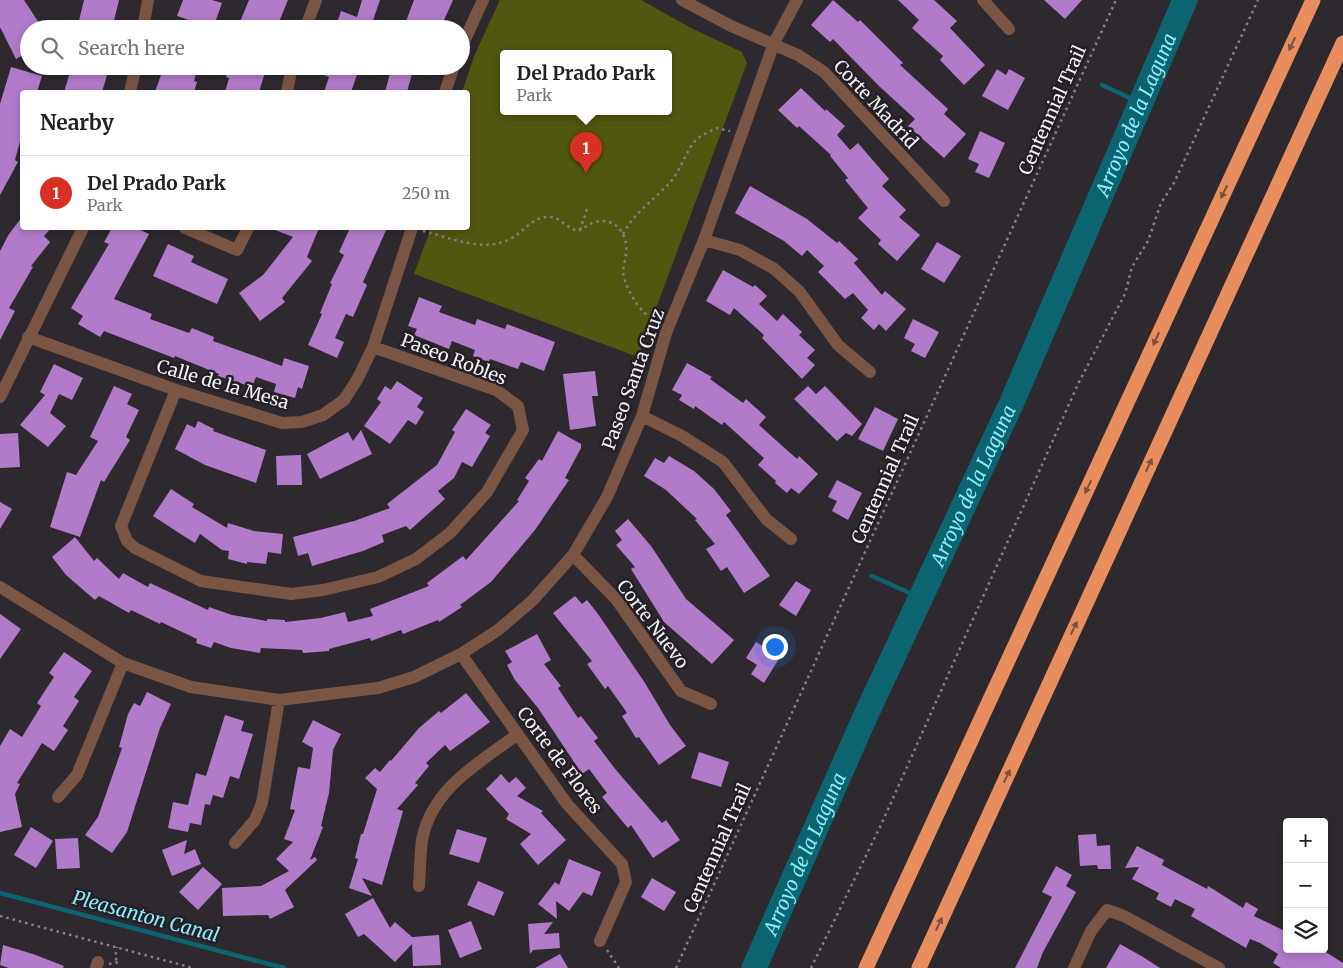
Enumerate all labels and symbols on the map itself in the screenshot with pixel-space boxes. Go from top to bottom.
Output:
water label: Arroyo de la Laguna [1089,29,1181,202]
one-way arrow [1288,37,1296,51]
street label: Centennial Trail [1013,41,1091,178]
street label: Corte Madrid [829,55,923,153]
pin: 1 [570,132,602,173]
one-way arrow [1220,185,1228,199]
street label: Paseo Santa Cruz [597,305,669,453]
street label: Paseo Robles [398,328,510,390]
one-way arrow [1152,332,1160,346]
street label: Calle de la Mesa [154,354,292,414]
water label: Arroyo de la Laguna [924,401,1021,572]
street label: Centennial Trail [846,410,924,547]
one-way arrow [1146,458,1154,472]
one-way arrow [1084,480,1092,494]
street label: Corte Nuevo [612,575,694,673]
one-way arrow [1071,621,1079,635]
your location [762,634,788,660]
street label: Corte de Flores [512,702,608,818]
water label: Arroyo de la Laguna [757,769,851,940]
one-way arrow [1003,769,1011,783]
street label: Centennial Trail [678,779,756,916]
water label: Pleasanton Canal [70,885,222,947]
one-way arrow [935,917,943,931]

